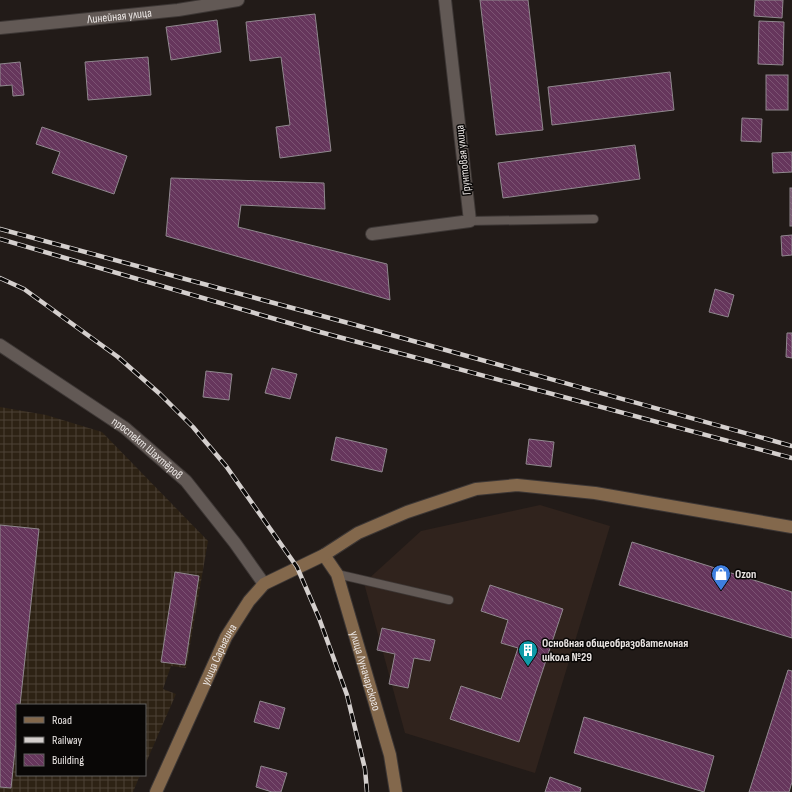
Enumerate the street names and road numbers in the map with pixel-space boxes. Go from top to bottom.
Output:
street label: Линейная улица [85,6,153,27]
street label: Грунтовая улица [452,124,475,196]
street label: проспект Шахтёров [109,414,186,483]
street label: улица Сарыгина [198,621,241,688]
street label: улица Луначарского [346,629,384,713]

